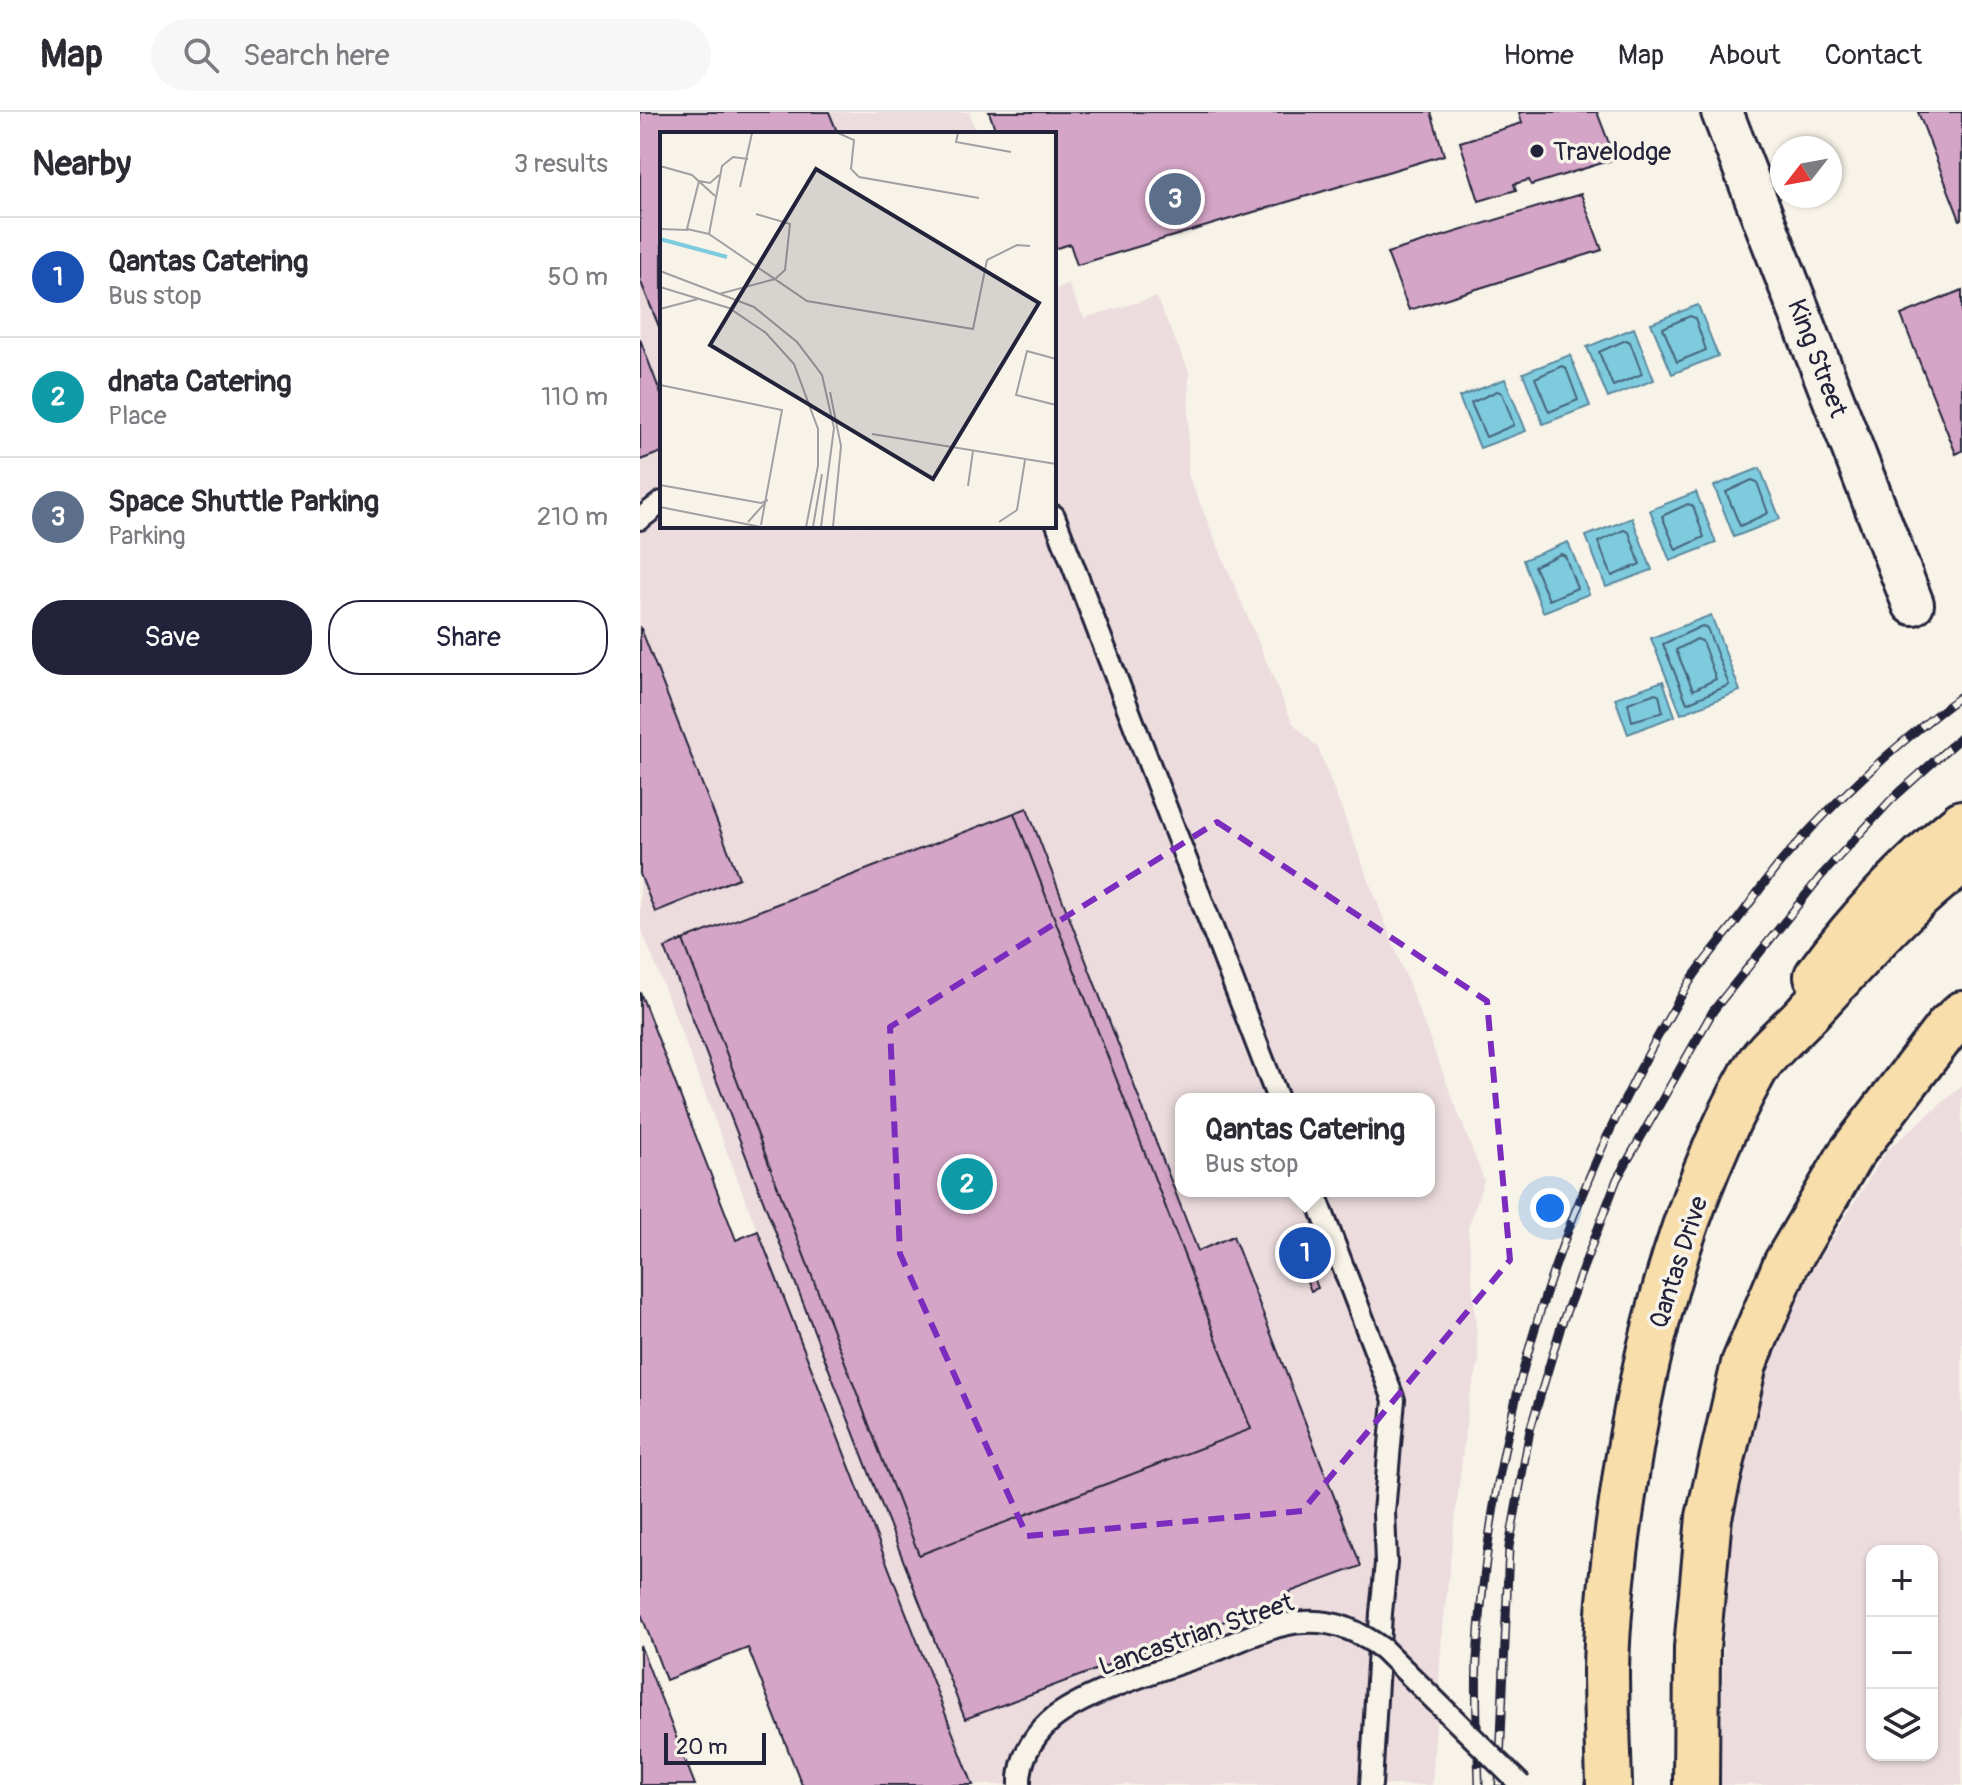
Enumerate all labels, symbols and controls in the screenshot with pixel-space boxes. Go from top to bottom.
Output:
search box [151,19,711,91]
text: Map [40,31,103,79]
icon: search [179,33,223,77]
text: Search here [243,37,390,74]
text: Home [1503,38,1574,73]
text: Map [1618,38,1664,73]
text: About [1708,38,1781,73]
text: Contact [1825,38,1922,73]
inset map [660,132,1056,528]
place label: Travelodge [1553,136,1671,168]
north arrow [1770,136,1842,208]
marker: Travelodge [1528,142,1546,160]
text: Nearby [32,143,131,186]
text: 3 results [514,148,608,180]
pin: 3 [1149,169,1201,229]
text: Qantas Catering [108,243,308,280]
text: 1 [53,261,63,293]
text: 50 m [547,261,608,293]
text: Bus stop [108,280,202,312]
street label: King Street [1780,295,1854,422]
text: dnata Catering [108,363,292,400]
text: 2 [51,381,65,413]
text: 110 m [541,381,608,413]
text: Place [108,400,167,432]
text: Space Shuttle Parking [108,483,379,520]
text: 3 [51,501,65,533]
text: 210 m [537,501,608,533]
text: Parking [108,520,186,552]
button: Save [32,600,312,675]
button: Share [328,600,608,675]
popup [1175,1093,1435,1197]
text: Qantas Catering [1205,1111,1405,1148]
text: Bus stop [1205,1148,1299,1180]
pin: 2 [941,1154,993,1214]
your location [1530,1188,1570,1228]
street label: Qantas Drive [1643,1192,1715,1332]
pin: 1 [1279,1223,1331,1283]
map controls [1866,1545,1938,1761]
button: + [1866,1545,1938,1617]
street label: Lancastrian Street [1095,1586,1299,1683]
button: − [1866,1617,1938,1689]
button: layers [1866,1689,1938,1761]
scale bar [664,1729,766,1765]
text: 20 m [676,1733,728,1761]

